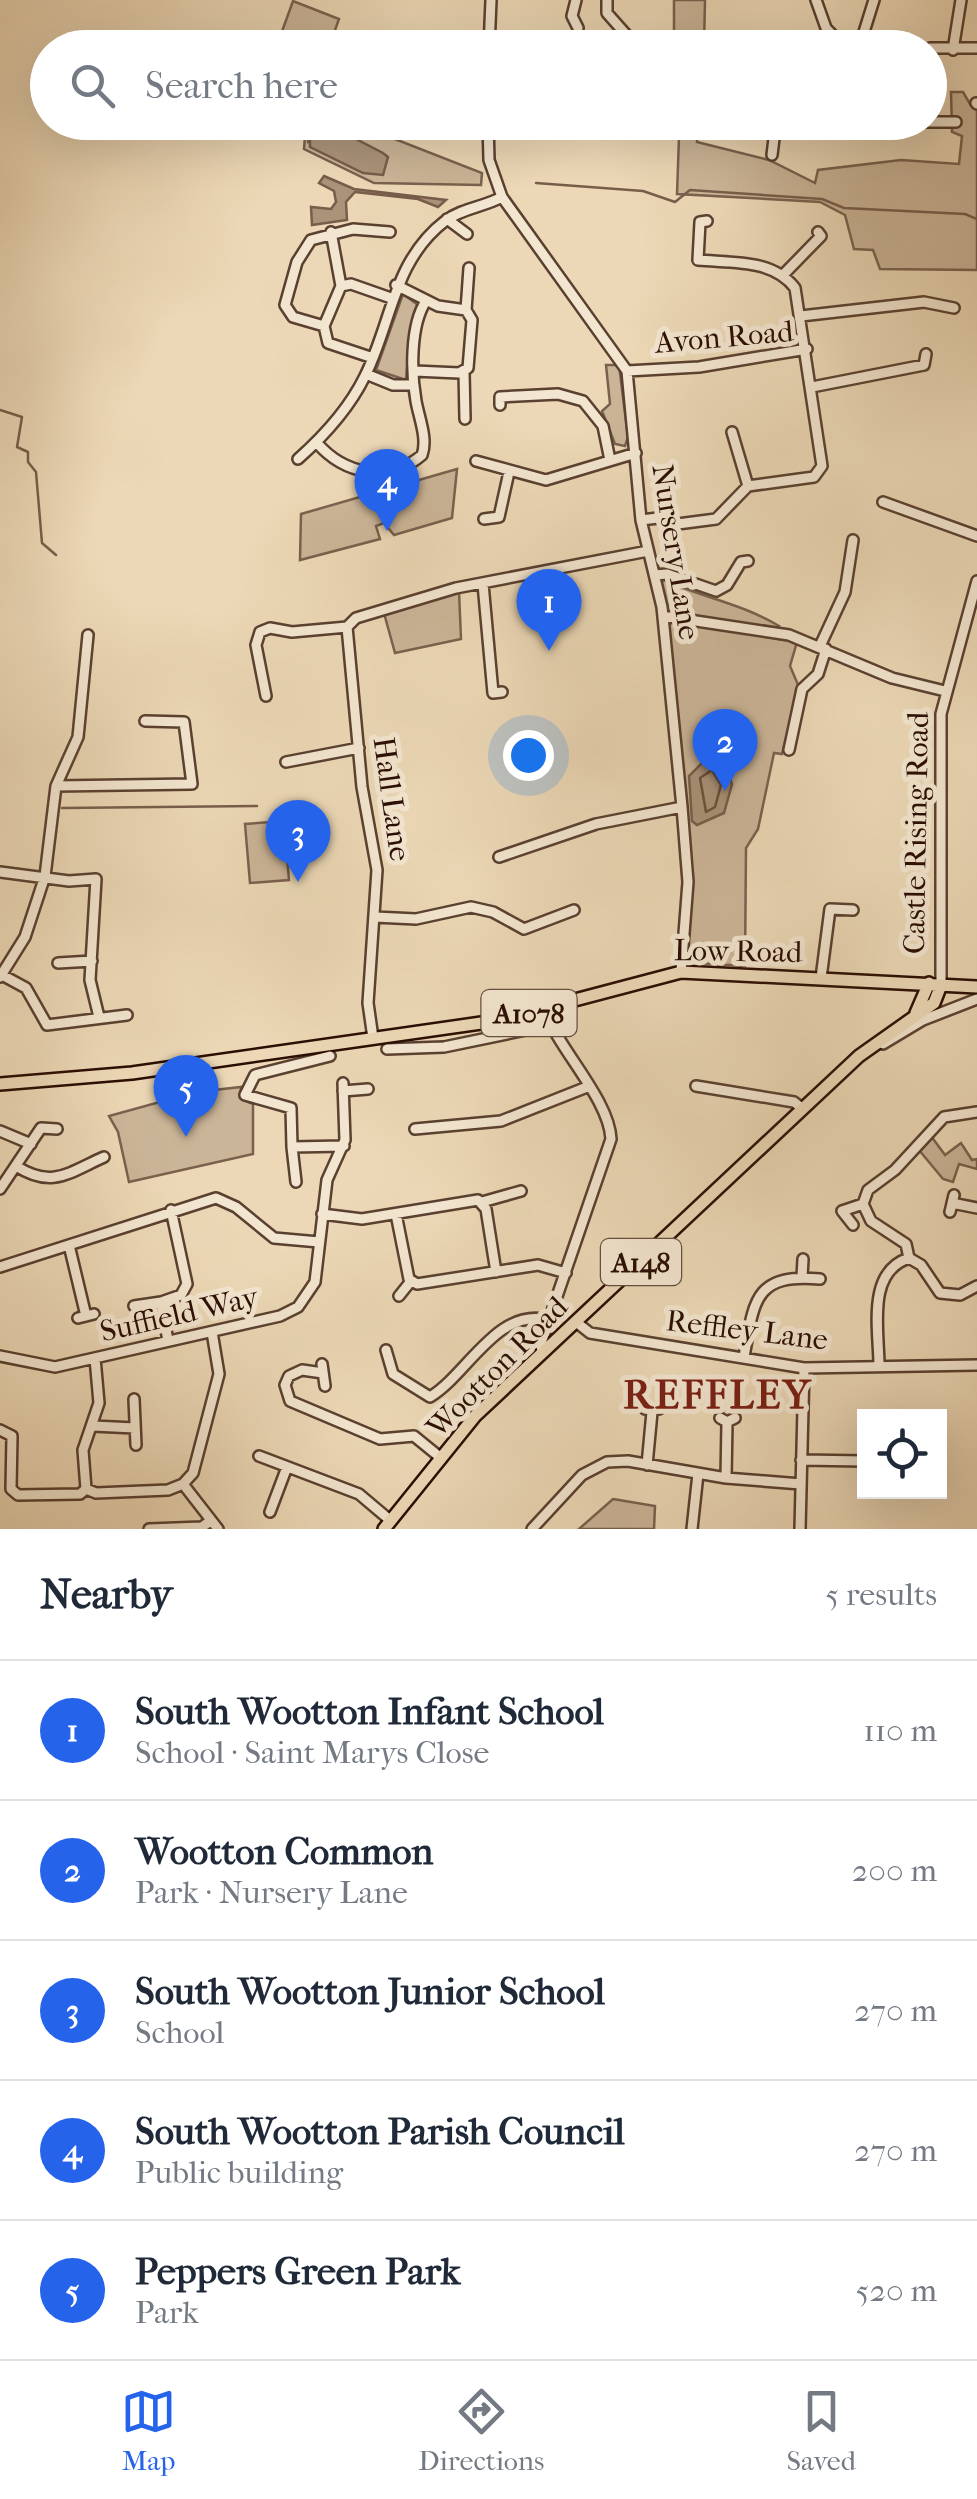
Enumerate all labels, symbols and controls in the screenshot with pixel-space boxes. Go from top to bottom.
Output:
search box [30,30,947,140]
icon: search [65,58,120,113]
text: Search here [145,63,338,108]
street label: Avon Road [652,314,795,361]
pin: 4 [354,448,420,531]
street label: Nursery Lane [644,462,707,642]
pin: 1 [516,568,582,651]
pin: 2 [692,708,758,791]
street label: Castle Rising Road [897,711,936,954]
your location [503,730,554,781]
street label: Hall Lane [365,735,418,863]
pin: 3 [266,800,330,882]
street label: Low Road [673,933,803,970]
road number: A1078 [482,990,576,1036]
pin: 5 [154,1054,218,1137]
road number: A148 [601,1239,681,1285]
street label: Suffield Way [97,1279,262,1350]
street label: Wootton Road [419,1289,576,1446]
street label: Reffley Lane [664,1303,830,1358]
district label: REFFLEY [623,1372,813,1418]
map controls [857,1409,947,1499]
button: locate [857,1409,947,1499]
text: Nearby [40,1570,172,1619]
text: 5 results [825,1576,937,1613]
text: South Wootton Infant School [135,1689,604,1734]
text: 1 [67,1712,78,1749]
text: 110 m [863,1712,937,1749]
text: School · Saint Marys Close [135,1734,489,1771]
text: Wootton Common [135,1829,433,1874]
text: 2 [64,1852,81,1889]
text: 200 m [852,1852,937,1889]
text: Park · Nursery Lane [135,1874,408,1911]
text: South Wootton Junior School [135,1969,605,2014]
text: 3 [66,1992,79,2029]
text: 270 m [854,1992,937,2029]
text: School [135,2014,224,2051]
text: South Wootton Parish Council [135,2109,625,2154]
text: 4 [63,2132,82,2169]
text: 270 m [854,2132,937,2169]
text: Public building [135,2154,343,2191]
text: Peppers Green Park [135,2249,460,2294]
text: 5 [66,2272,79,2309]
text: 520 m [856,2272,937,2309]
text: Park [135,2294,199,2331]
tab: Map [121,2384,176,2477]
tab: Directions [418,2384,544,2477]
tab: Saved [786,2384,856,2477]

